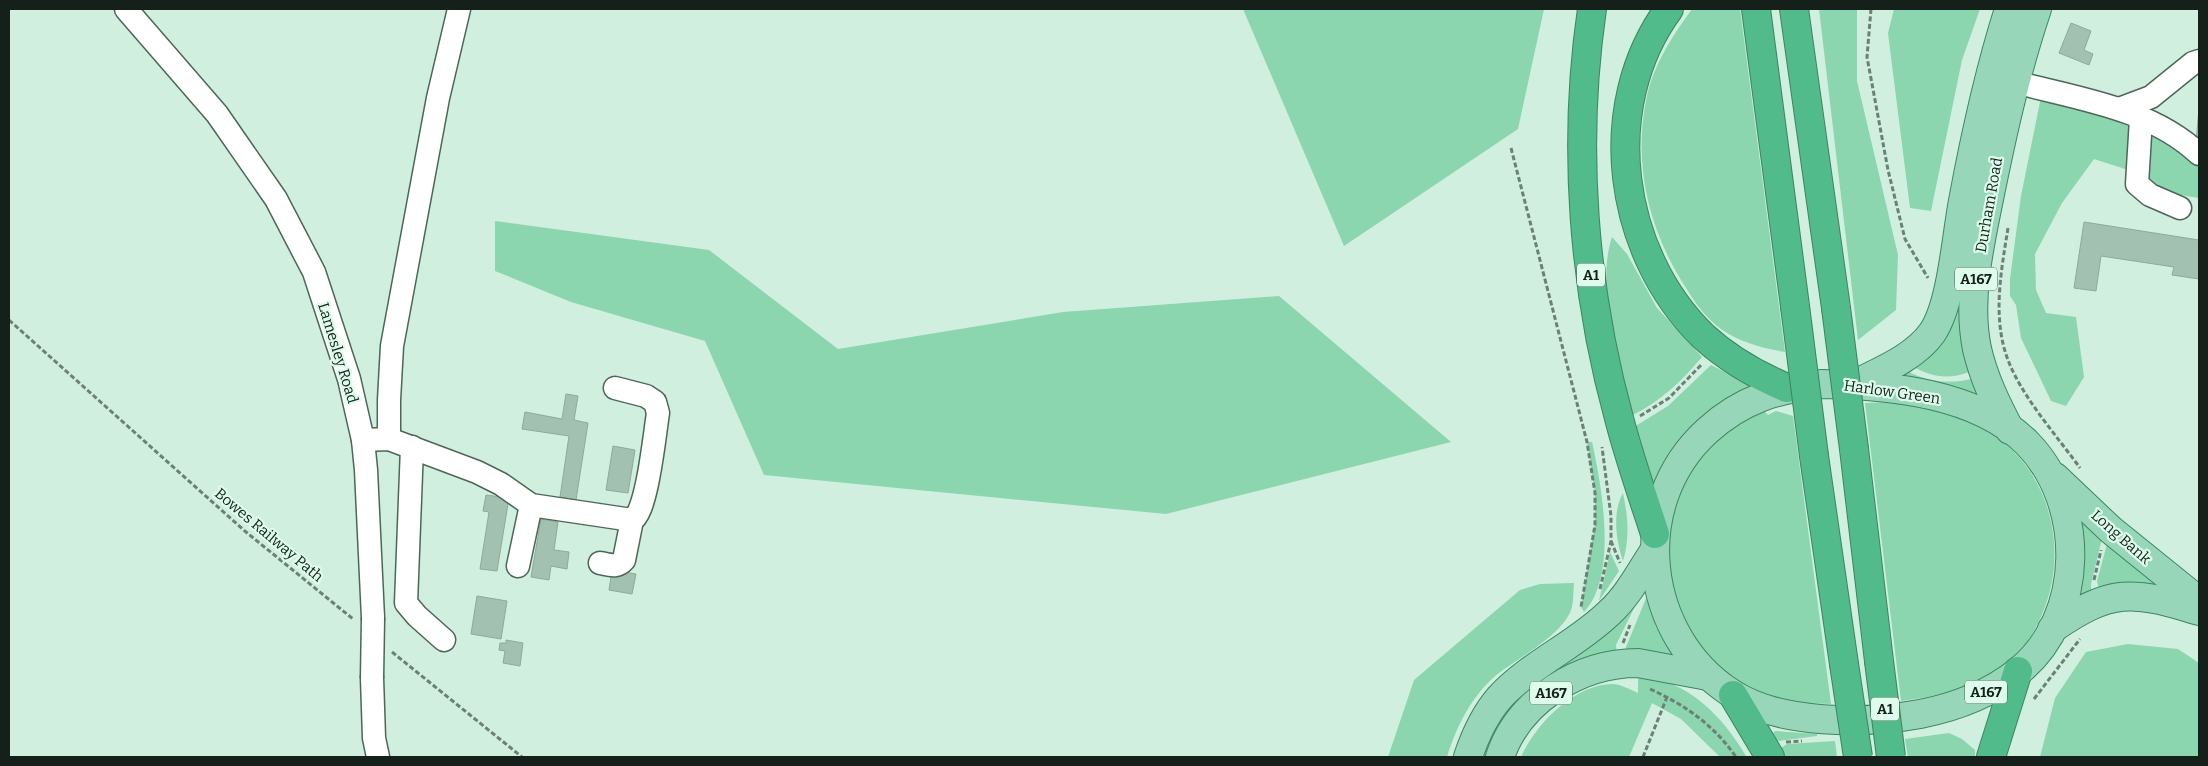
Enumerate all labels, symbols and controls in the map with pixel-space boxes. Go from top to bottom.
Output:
street label: Durham Road [1972,156,2006,254]
road number: A1 [1577,264,1605,286]
road number: A167 [1955,268,1997,290]
street label: Lamesley Road [314,300,362,406]
street label: Harlow Green [1843,376,1942,408]
street label: Bowes Railway Path [211,484,327,586]
street label: Long Bank [2087,506,2155,568]
road number: A167 [1965,680,2007,704]
road number: A167 [1530,681,1572,704]
road number: A1 [1871,698,1899,721]

